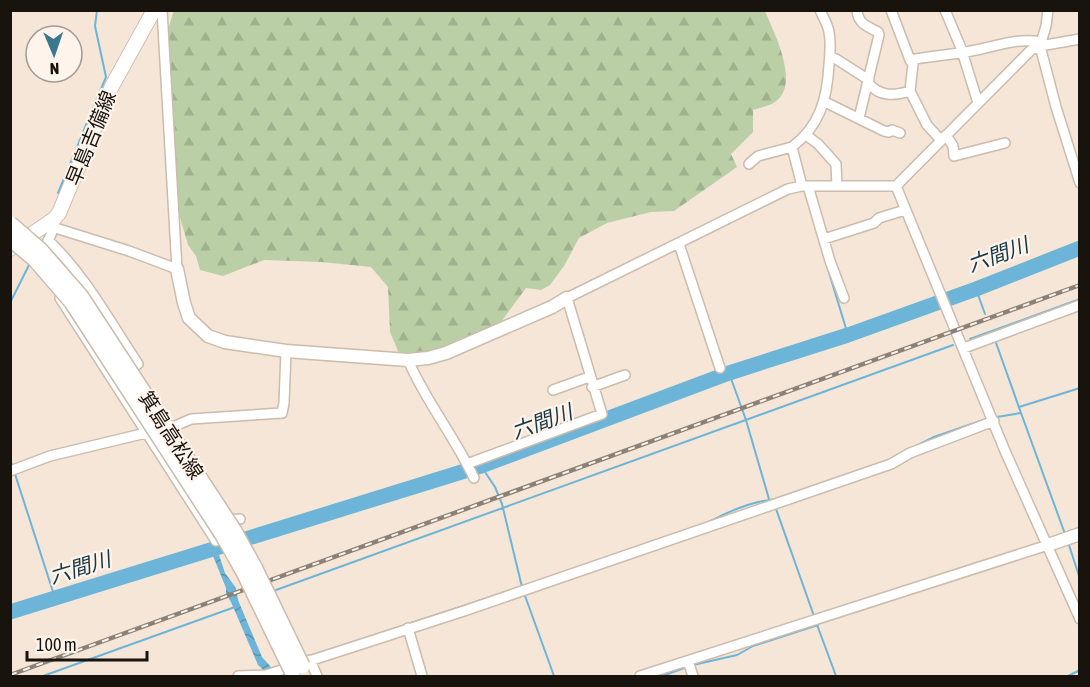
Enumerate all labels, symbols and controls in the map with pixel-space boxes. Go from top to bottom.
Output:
north arrow [24,24,84,84]
text: N [49,60,60,78]
street label: 早島吉備線 [61,87,120,188]
water label: 六間川 [964,231,1033,276]
street label: 箕島高松線 [135,387,208,483]
water label: 六間川 [508,398,577,443]
water label: 六間川 [46,546,115,588]
scale bar [27,624,147,662]
text: 100 m [36,634,77,655]

